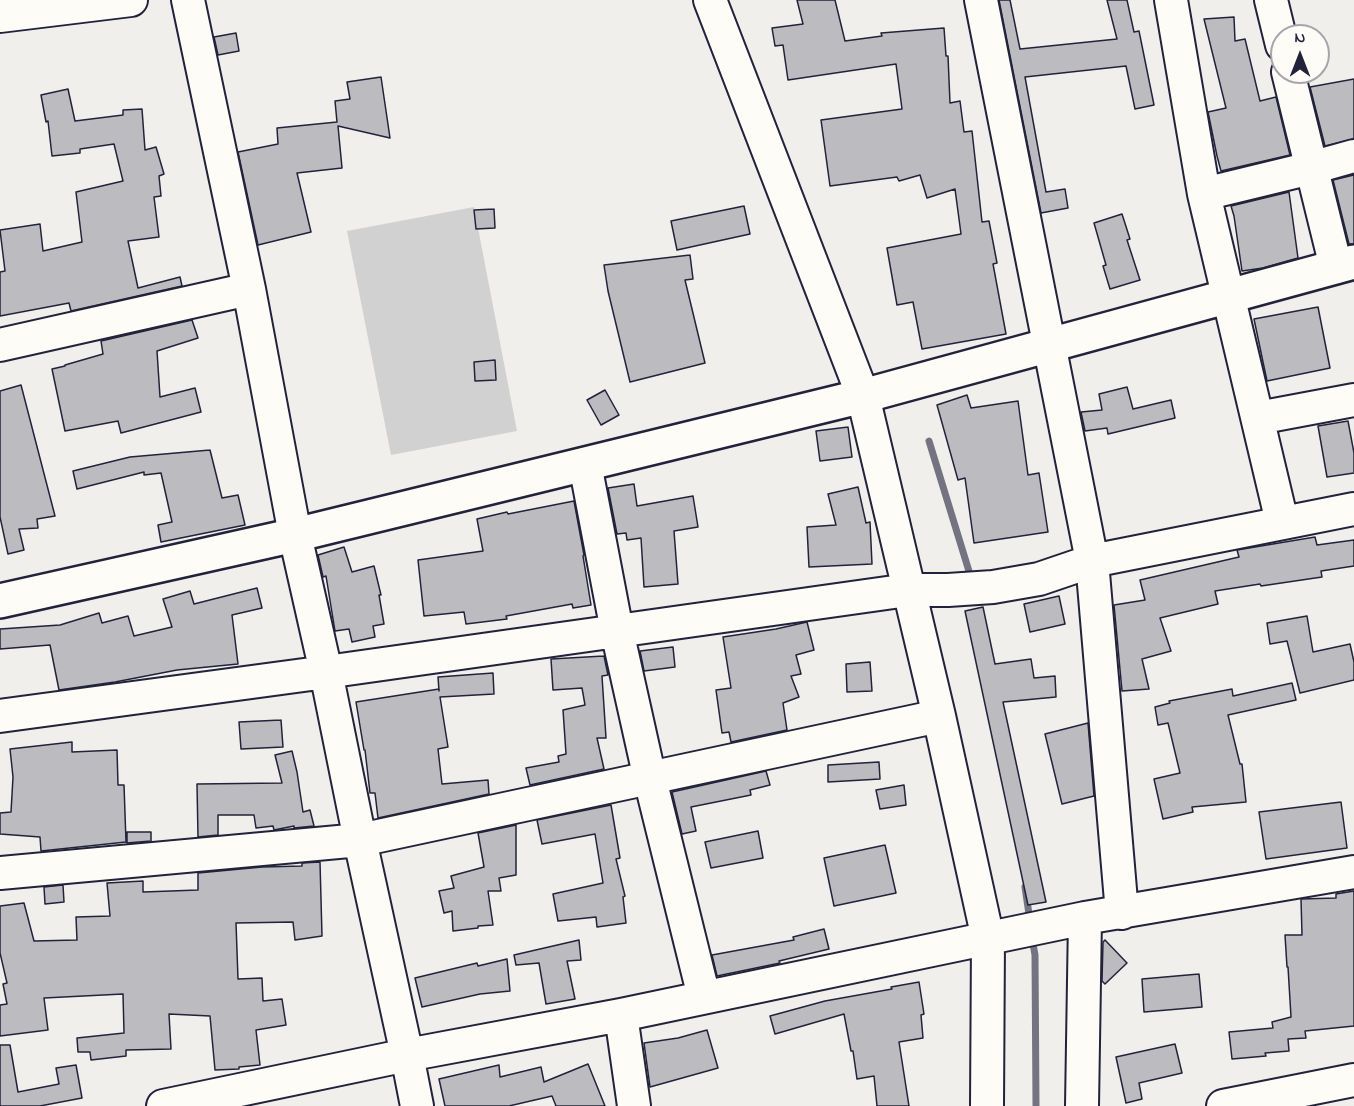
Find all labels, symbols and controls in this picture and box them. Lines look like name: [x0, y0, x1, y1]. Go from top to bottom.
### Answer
north arrow: [1270, 24, 1330, 84]
text: N: [1295, 26, 1305, 50]

